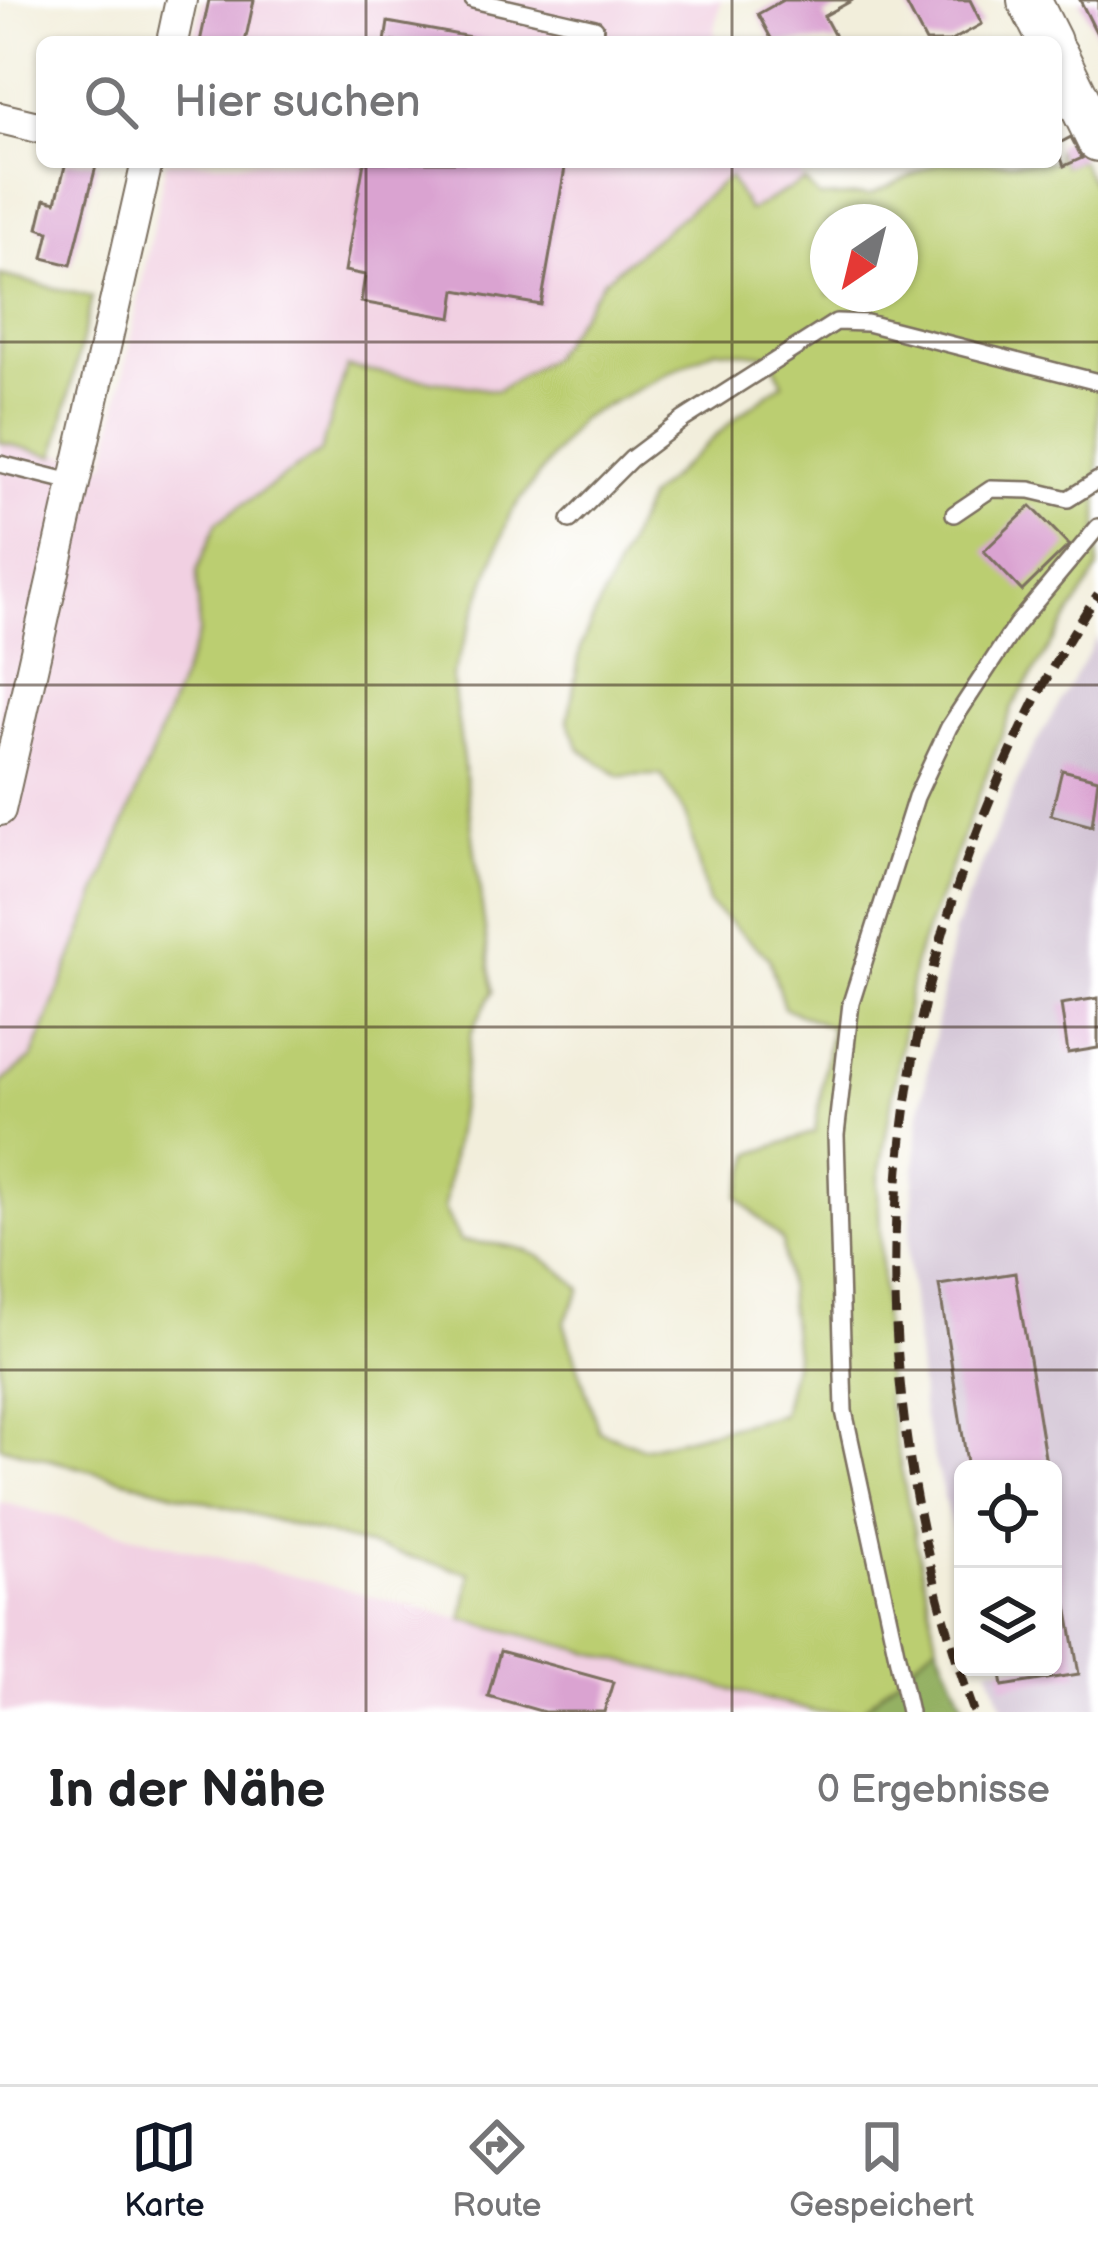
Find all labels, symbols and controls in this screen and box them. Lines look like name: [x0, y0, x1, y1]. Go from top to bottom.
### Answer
search box: [36, 36, 1062, 168]
icon: search: [78, 69, 144, 135]
text: Hier suchen: [174, 75, 421, 130]
north arrow: [810, 204, 918, 312]
map controls: [954, 1460, 1062, 1676]
button: locate: [954, 1460, 1062, 1568]
button: layers: [954, 1568, 1062, 1676]
text: In der Nähe: [48, 1760, 326, 1821]
text: 0 Ergebnisse: [817, 1767, 1050, 1814]
tab: Karte: [124, 2114, 205, 2226]
tab: Route: [452, 2114, 541, 2226]
tab: Gespeichert: [789, 2114, 974, 2226]

